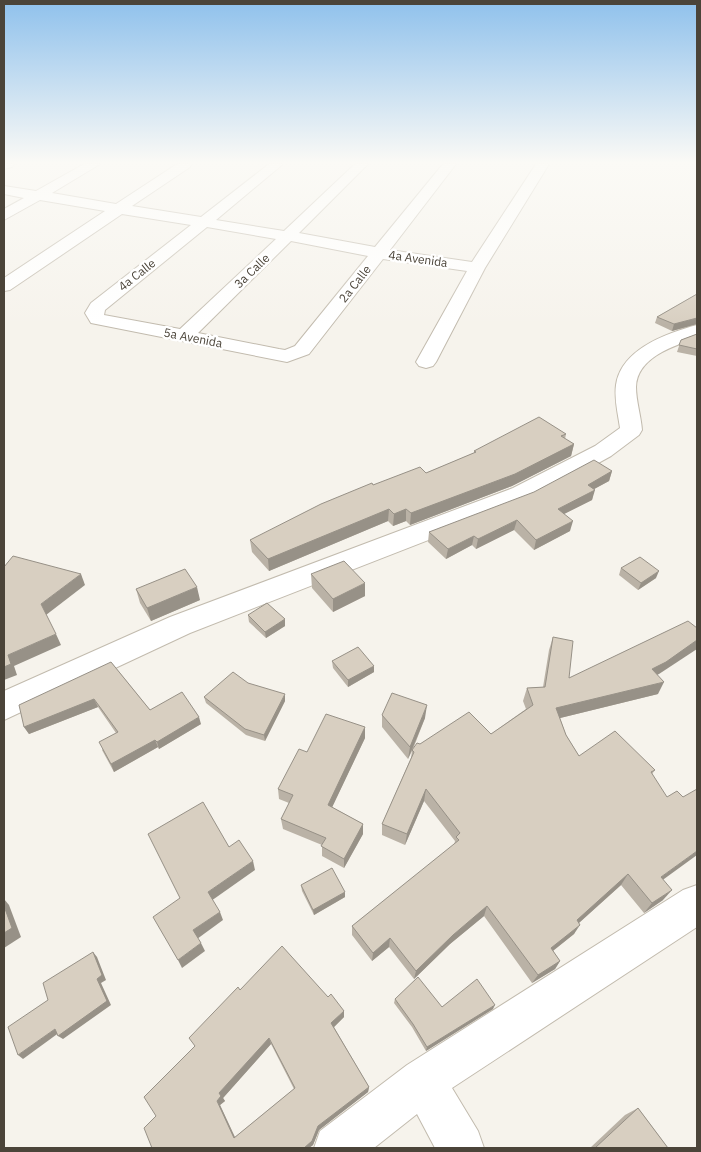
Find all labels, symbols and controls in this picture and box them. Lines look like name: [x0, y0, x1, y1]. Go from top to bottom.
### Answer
street label: 4a Avenida: [388, 247, 449, 270]
street label: 3a Calle: [231, 250, 273, 291]
street label: 4a Calle: [115, 255, 159, 294]
street label: 2a Calle: [335, 262, 374, 305]
street label: 5a Avenida: [162, 324, 224, 351]

